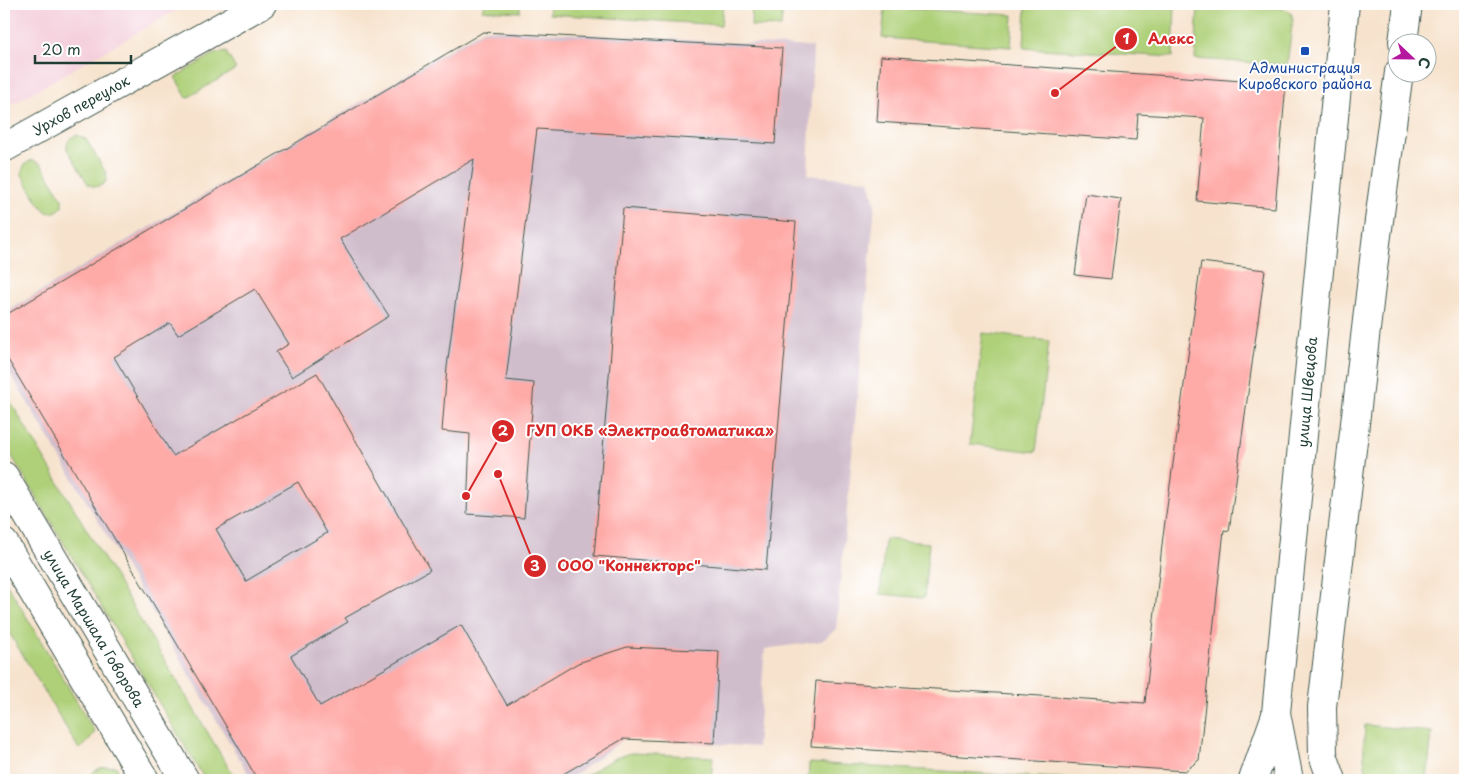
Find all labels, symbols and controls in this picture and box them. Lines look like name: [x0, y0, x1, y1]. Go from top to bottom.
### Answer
callout: Алекс: [1113, 24, 1204, 54]
text: 1: [1122, 26, 1130, 49]
text: Алекс: [1148, 26, 1194, 49]
scale bar: [35, 32, 131, 64]
north arrow: [1386, 32, 1436, 82]
text: 20 m: [42, 37, 81, 60]
marker: Администрация Кировского района: [1299, 45, 1311, 57]
text: С: [1413, 54, 1436, 72]
place label: Администрация Кировского района: [1238, 57, 1372, 94]
street label: Урхов переулок: [29, 69, 134, 140]
street label: улица Швецова: [1292, 336, 1322, 448]
callout: ГУП ОКБ «Электроавтоматика»: [490, 416, 784, 446]
text: 2: [498, 418, 509, 441]
text: ГУП ОКБ «Электроавтоматика»: [526, 418, 774, 441]
street label: улица Маршала Говорова: [38, 545, 150, 711]
callout: ООО "Коннекторс": [523, 551, 711, 581]
text: 3: [530, 553, 540, 576]
text: ООО "Коннекторс": [557, 553, 701, 576]

